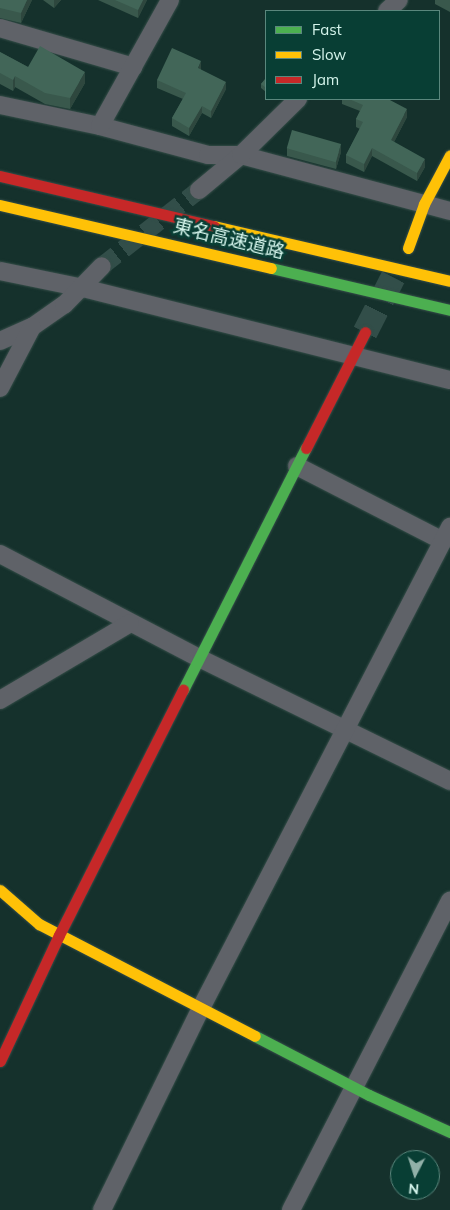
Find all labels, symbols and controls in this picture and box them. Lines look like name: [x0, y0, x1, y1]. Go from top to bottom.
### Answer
legend: [265, 10, 440, 100]
text: Fast: [312, 20, 342, 39]
text: Slow: [312, 45, 346, 64]
text: Jam: [312, 70, 339, 89]
street label: 東名高速道路: [171, 214, 287, 264]
north arrow: [390, 1150, 440, 1200]
text: N: [408, 1180, 420, 1198]

